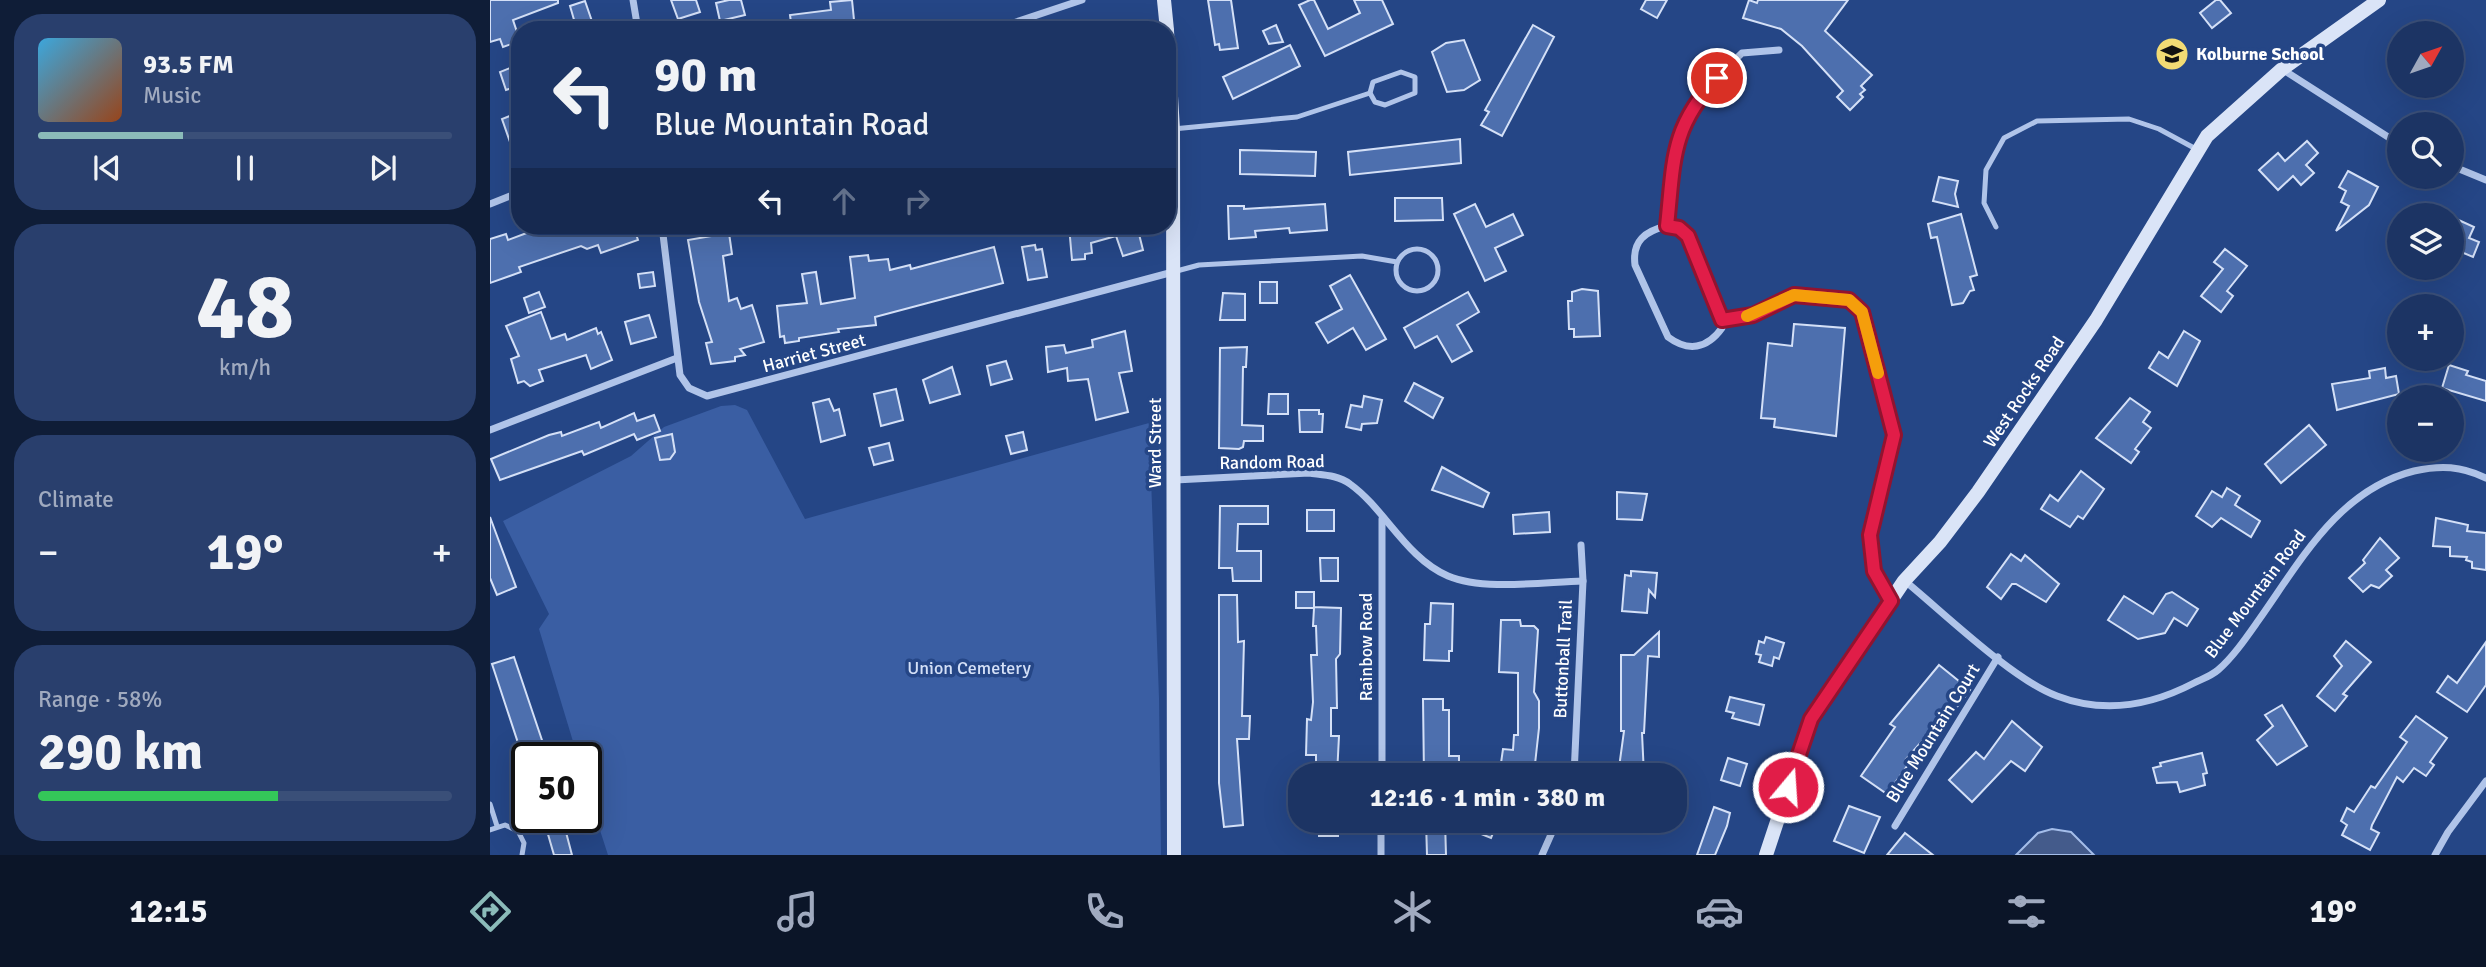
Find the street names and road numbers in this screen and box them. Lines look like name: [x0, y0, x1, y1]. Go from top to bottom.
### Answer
street label: Harriet Street: [760, 329, 868, 377]
street label: West Rocks Road: [1979, 332, 2069, 452]
street label: Ward Street: [1144, 398, 1166, 488]
street label: Random Road: [1219, 450, 1325, 474]
street label: Blue Mountain Road: [2200, 526, 2310, 662]
street label: Rainbow Road: [1355, 593, 1377, 701]
street label: Buttonball Trail: [1549, 599, 1577, 719]
street label: Blue Mountain Court: [1881, 659, 1985, 807]

